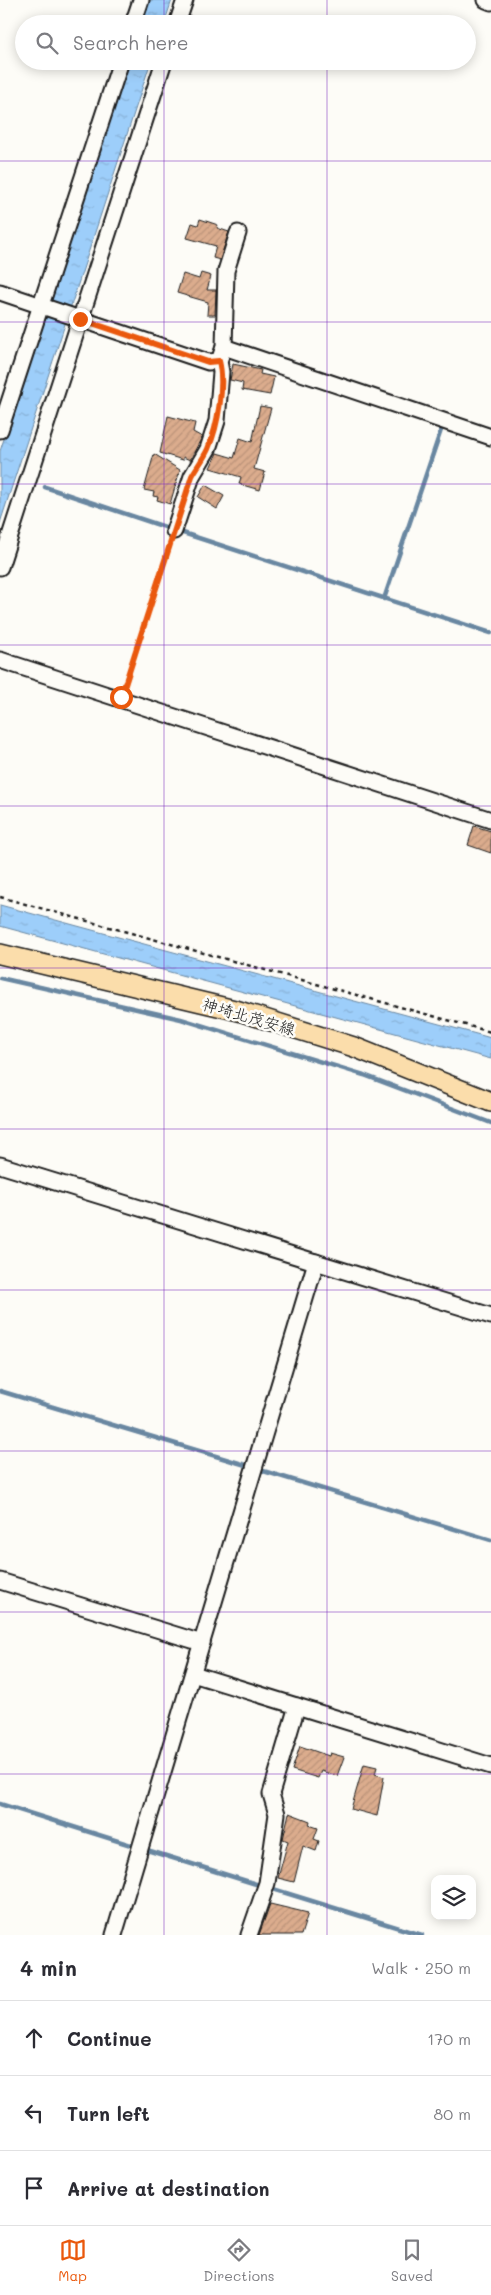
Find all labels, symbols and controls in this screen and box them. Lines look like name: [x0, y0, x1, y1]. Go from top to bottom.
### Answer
search box: [15, 15, 476, 70]
icon: search: [33, 29, 61, 57]
text: Search here: [73, 30, 189, 55]
route end: [69, 308, 92, 331]
route start: [110, 686, 133, 709]
street label: 神埼北茂安線: [200, 993, 298, 1039]
map controls: [431, 1875, 476, 1920]
button: layers: [431, 1875, 476, 1920]
text: 4 min: [20, 1954, 77, 1981]
text: Walk · 250 m: [371, 1957, 471, 1978]
icon: ahead: [20, 2024, 48, 2052]
text: Continue: [67, 2026, 152, 2051]
text: 170 m: [427, 2028, 471, 2049]
icon: left: [20, 2099, 48, 2127]
text: Turn left: [67, 2101, 150, 2126]
text: 80 m: [434, 2103, 471, 2124]
icon: arrive: [20, 2174, 48, 2202]
text: Arrive at destination: [67, 2176, 270, 2201]
tab: Map: [58, 2236, 87, 2285]
tab: Directions: [203, 2236, 275, 2285]
tab: Saved: [391, 2236, 433, 2285]

